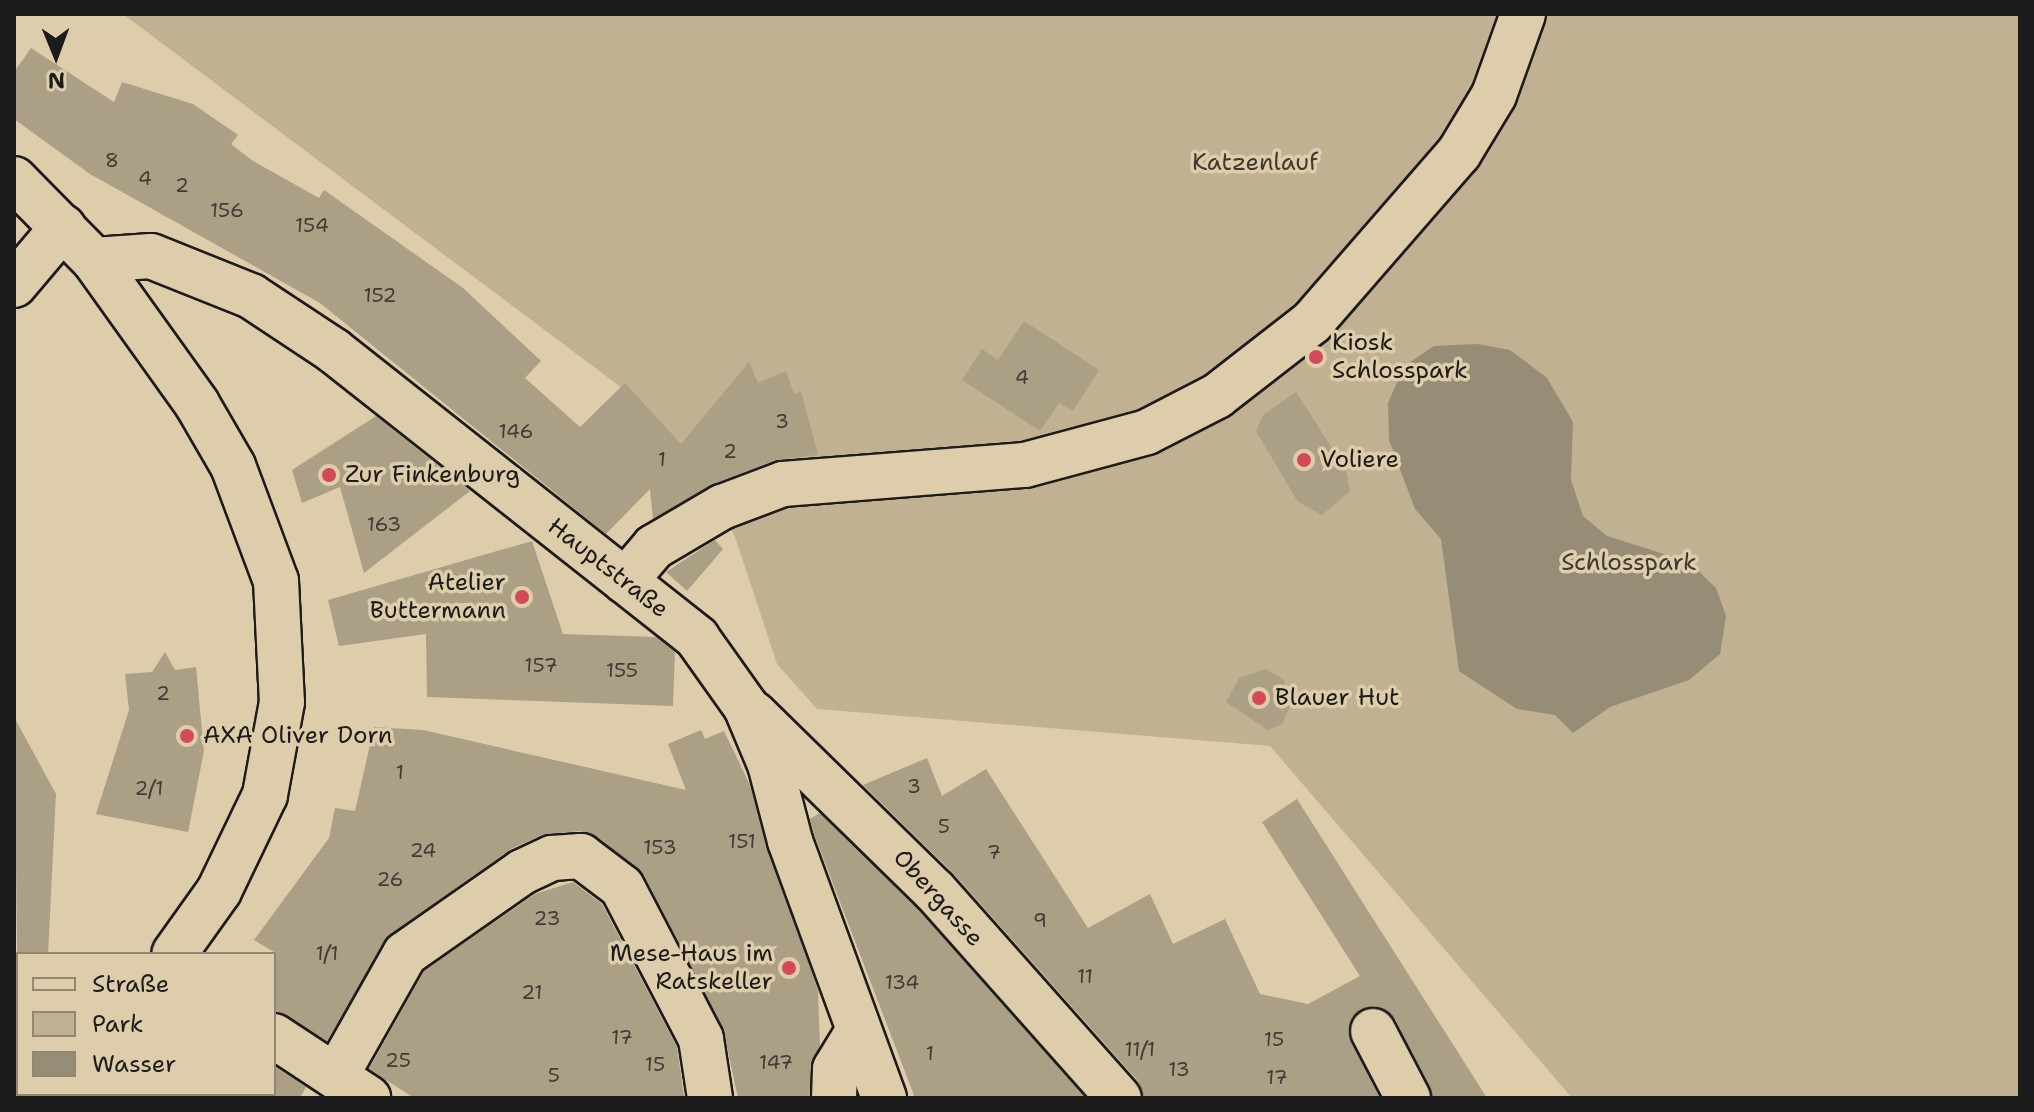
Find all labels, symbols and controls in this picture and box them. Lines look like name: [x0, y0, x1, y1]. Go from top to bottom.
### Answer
north arrow: [16, 16, 96, 96]
text: N: [47, 66, 65, 95]
house number: 8: [105, 148, 119, 172]
park label: Katzenlauf: [1192, 149, 1318, 177]
house number: 4: [138, 166, 152, 190]
house number: 2: [175, 173, 189, 197]
house number: 156: [210, 198, 244, 222]
house number: 154: [295, 213, 329, 237]
house number: 152: [363, 283, 397, 307]
place label: Kiosk Schlosspark: [1332, 329, 1468, 385]
marker: Kiosk Schlosspark: [1307, 348, 1325, 366]
house number: 4: [1015, 365, 1029, 389]
house number: 3: [775, 409, 789, 433]
house number: 146: [498, 419, 534, 443]
house number: 2: [723, 439, 737, 463]
place label: Voliere: [1320, 446, 1399, 474]
house number: 1: [658, 447, 666, 471]
marker: Voliere: [1295, 451, 1313, 469]
place label: Zur Finkenburg: [345, 461, 520, 489]
marker: Zur Finkenburg: [320, 466, 338, 484]
house number: 163: [367, 512, 401, 536]
street label: Hauptstraße: [542, 512, 674, 624]
park label: Schlosspark: [1561, 549, 1697, 577]
place label: Atelier Buttermann: [370, 569, 506, 625]
marker: Atelier Buttermann: [513, 588, 531, 606]
house number: 157: [524, 653, 558, 677]
house number: 155: [606, 658, 638, 682]
house number: 2: [156, 681, 170, 705]
place label: Blauer Hut: [1275, 684, 1400, 712]
marker: Blauer Hut: [1250, 689, 1268, 707]
place label: AXA Oliver Dorn: [203, 722, 392, 750]
marker: AXA Oliver Dorn: [178, 727, 196, 745]
house number: 1: [396, 760, 404, 784]
house number: 3: [907, 774, 921, 798]
house number: 2/1: [135, 776, 163, 800]
house number: 5: [938, 814, 950, 838]
house number: 151: [728, 829, 756, 853]
house number: 153: [643, 835, 677, 859]
house number: 24: [410, 838, 436, 862]
house number: 7: [987, 840, 1001, 864]
street label: Obergasse: [887, 843, 989, 953]
house number: 26: [376, 867, 404, 891]
house number: 23: [534, 906, 560, 930]
house number: 9: [1033, 908, 1047, 932]
place label: Mese-Haus im Ratskeller: [610, 940, 773, 996]
house number: 1/1: [315, 941, 339, 965]
legend: [16, 952, 276, 1096]
marker: Mese-Haus im Ratskeller: [780, 959, 798, 977]
house number: 11: [1077, 964, 1093, 988]
text: Straße: [92, 968, 169, 1000]
house number: 134: [885, 970, 919, 994]
house number: 21: [521, 980, 543, 1004]
text: Park: [92, 1008, 144, 1040]
house number: 17: [611, 1025, 633, 1049]
house number: 15: [1264, 1027, 1284, 1051]
house number: 11/1: [1125, 1037, 1155, 1061]
house number: 1: [926, 1041, 934, 1065]
text: Wasser: [92, 1048, 176, 1080]
house number: 25: [385, 1048, 411, 1072]
house number: 147: [759, 1050, 793, 1074]
house number: 15: [645, 1052, 665, 1076]
house number: 13: [1168, 1057, 1190, 1081]
house number: 5: [548, 1063, 560, 1087]
house number: 17: [1266, 1065, 1288, 1089]

